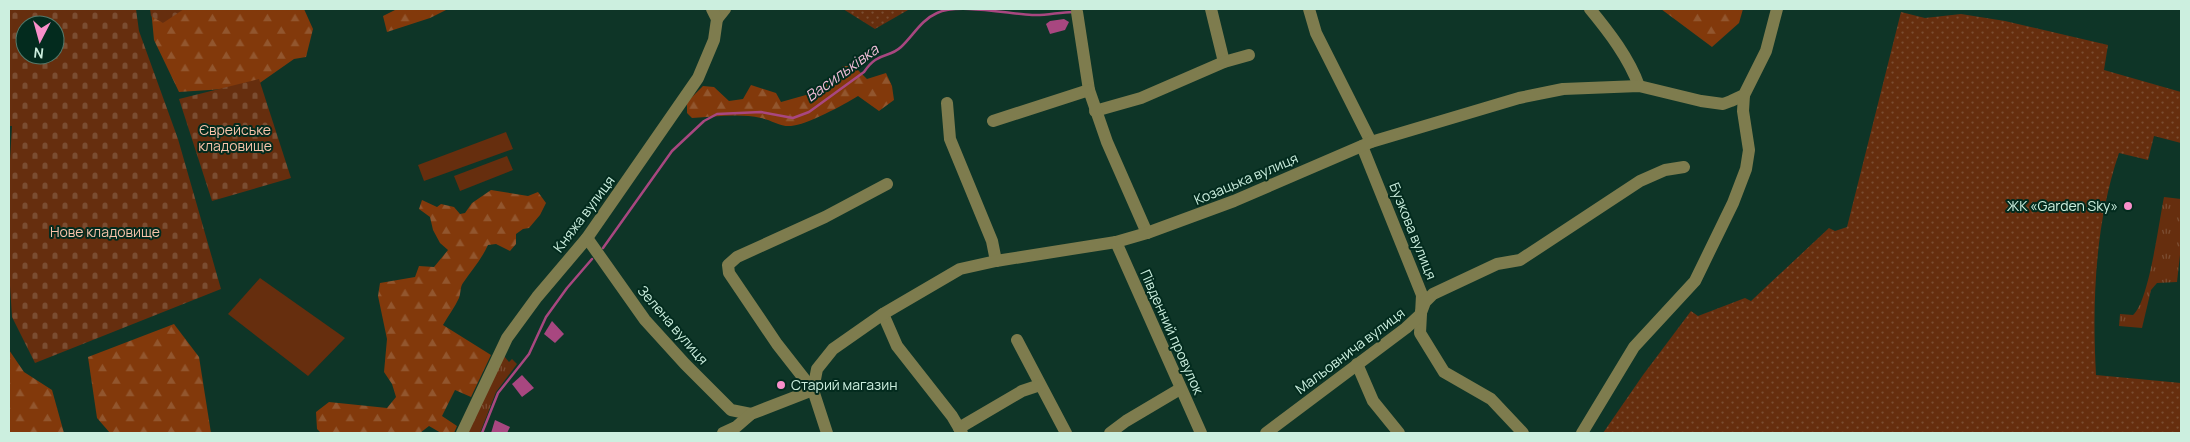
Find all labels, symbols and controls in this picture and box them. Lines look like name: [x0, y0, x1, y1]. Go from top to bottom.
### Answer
north arrow: [15, 15, 65, 65]
water label: Васильківка: [801, 39, 883, 106]
text: N: [33, 43, 45, 63]
park label: Єврейське кладовище: [198, 120, 272, 155]
street label: Козацька вулиця: [1191, 148, 1301, 209]
street label: Княжа вулиця: [549, 171, 619, 256]
street label: Бузкова вулиця: [1385, 179, 1442, 282]
place label: ЖК «Garden Sky»: [2007, 196, 2118, 215]
marker: ЖК «Garden Sky»: [2122, 200, 2134, 212]
park label: Нове кладовище: [50, 222, 160, 241]
street label: Південний провулок: [1136, 266, 1209, 398]
street label: Зелена вулиця: [634, 281, 713, 368]
street label: Мальовнича вулиця: [1291, 303, 1408, 398]
place label: Старий магазин: [791, 375, 897, 394]
marker: Старий магазин: [775, 379, 787, 391]

